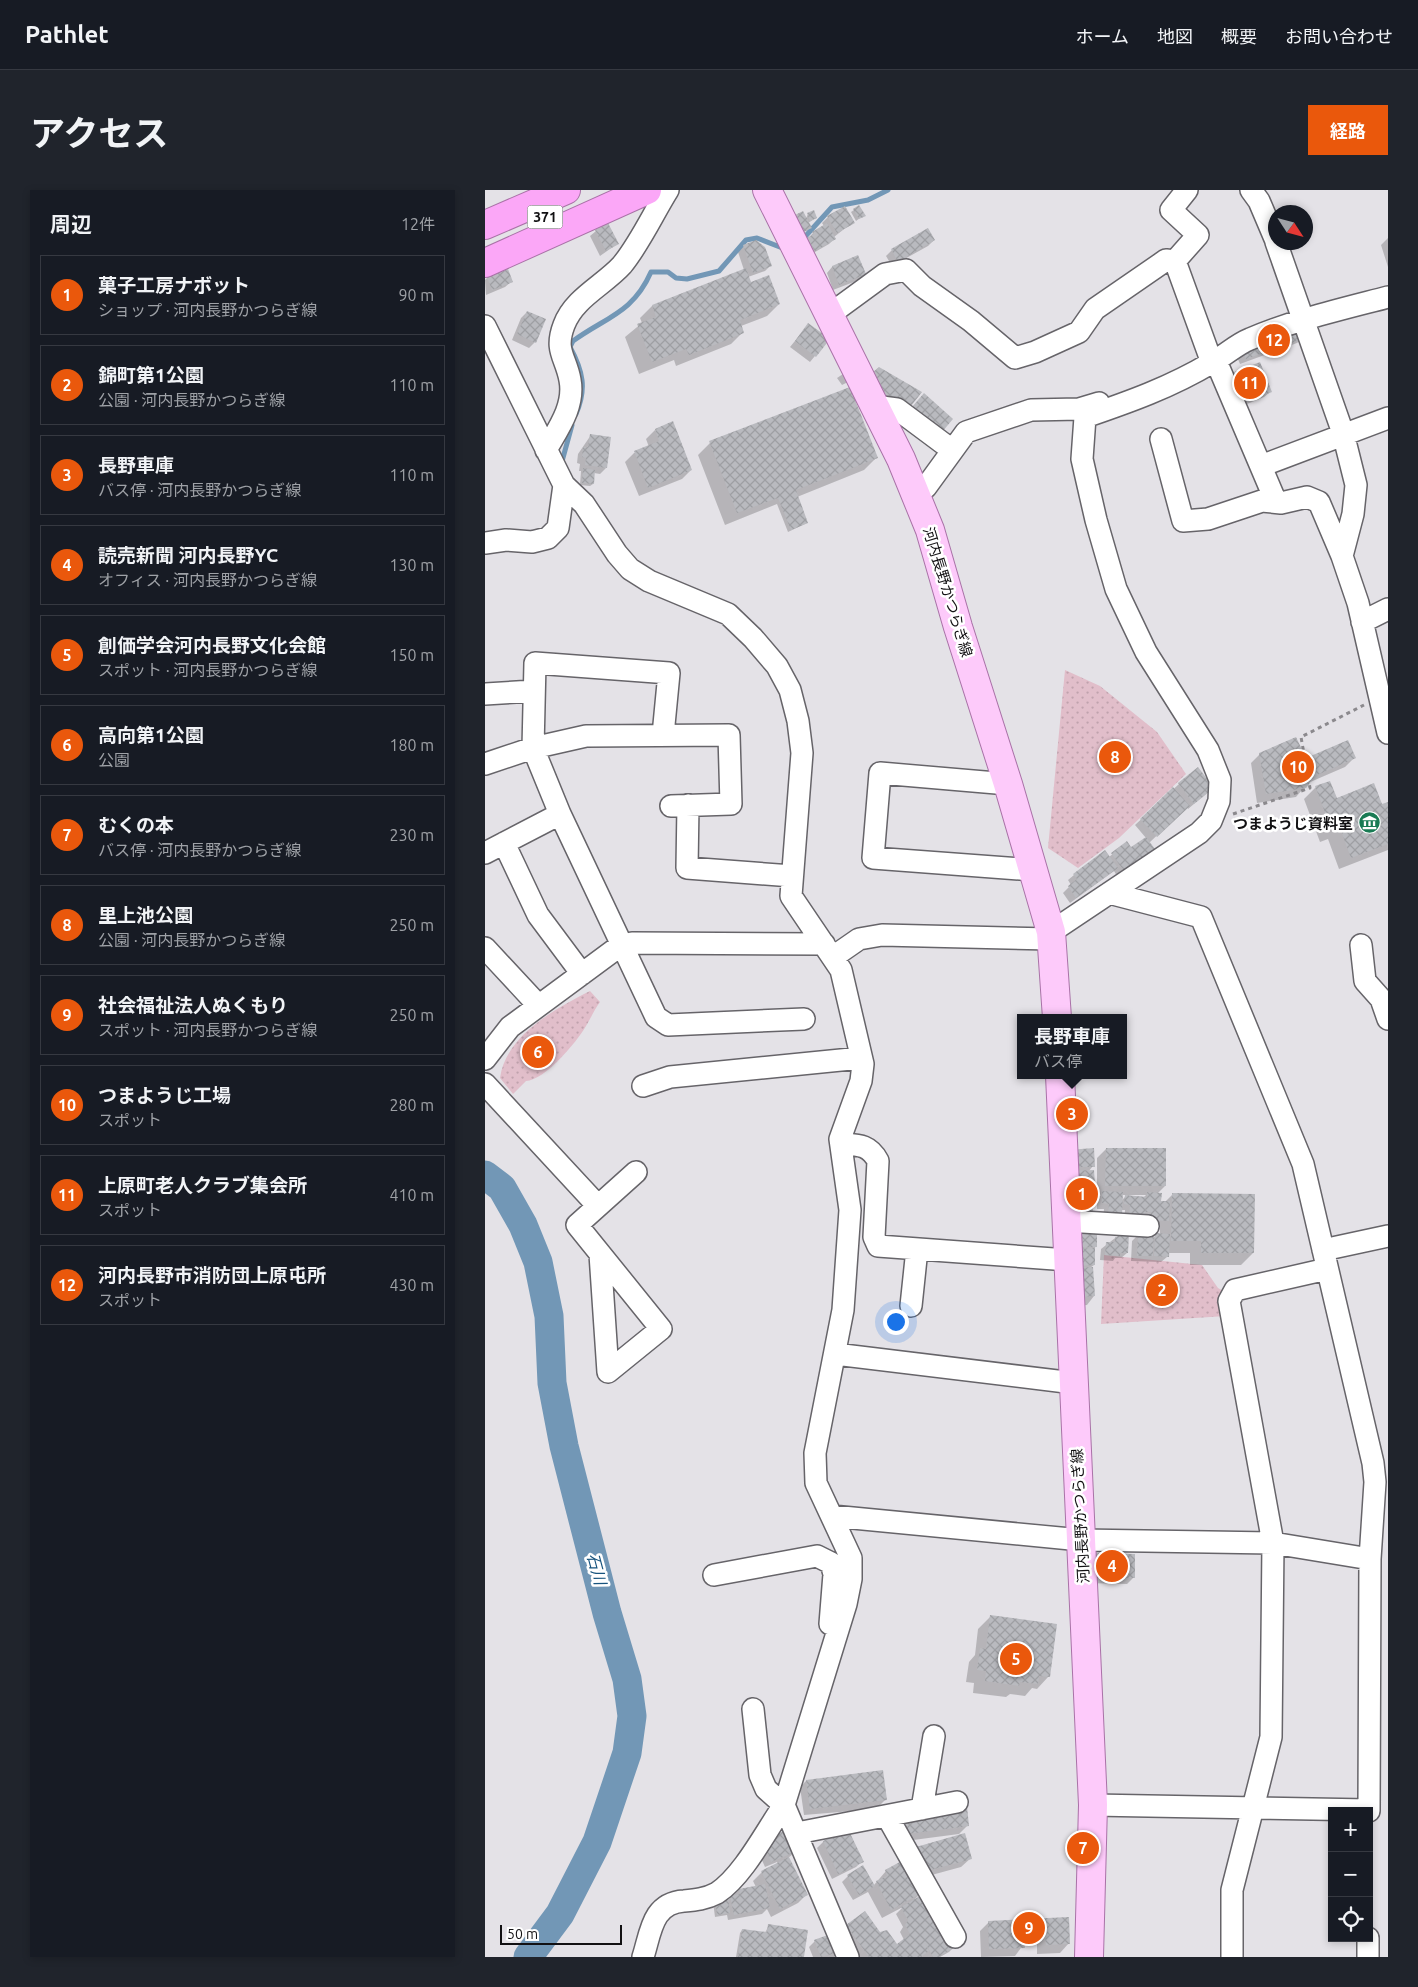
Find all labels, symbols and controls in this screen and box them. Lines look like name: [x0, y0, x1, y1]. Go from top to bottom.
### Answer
text: Pathlet: [25, 21, 109, 48]
text: ホーム: [1076, 26, 1129, 46]
text: 地図: [1157, 26, 1193, 46]
text: 概要: [1221, 26, 1257, 46]
text: お問い合わせ: [1285, 26, 1393, 46]
button: 経路: [1308, 105, 1388, 155]
text: アクセス: [30, 113, 168, 153]
north arrow: [1268, 205, 1313, 250]
road number: 371: [527, 206, 563, 228]
text: 周辺: [50, 212, 92, 236]
text: 12件: [401, 215, 435, 233]
text: 菓子工房ナボット: [98, 274, 250, 296]
text: 1: [62, 286, 72, 304]
text: 90 m: [398, 286, 434, 304]
text: ショップ · 河内長野かつらぎ線: [98, 301, 317, 319]
pin: 12: [1258, 321, 1290, 359]
text: 錦町第1公園: [98, 364, 204, 386]
pin: 11: [1234, 364, 1266, 402]
text: 2: [62, 376, 72, 394]
text: 110 m: [389, 376, 434, 394]
text: 公園 · 河内長野かつらぎ線: [98, 391, 285, 409]
text: 長野車庫: [98, 454, 174, 476]
text: 3: [62, 466, 72, 484]
text: 110 m: [389, 466, 434, 484]
text: バス停 · 河内長野かつらぎ線: [98, 481, 301, 499]
street label: 河内長野かつらぎ線: [920, 525, 976, 659]
text: 読売新聞 河内長野YC: [98, 544, 278, 566]
text: 4: [62, 556, 72, 574]
text: 130 m: [389, 556, 434, 574]
text: オフィス · 河内長野かつらぎ線: [98, 571, 317, 589]
text: 創価学会河内長野文化会館: [98, 634, 326, 656]
text: 5: [62, 646, 72, 664]
text: 150 m: [389, 646, 434, 664]
text: スポット · 河内長野かつらぎ線: [98, 661, 317, 679]
text: 高向第1公園: [98, 724, 204, 746]
text: 6: [62, 736, 72, 754]
text: 180 m: [389, 736, 434, 754]
pin: 8: [1099, 738, 1131, 776]
pin: 10: [1282, 748, 1314, 786]
text: 公園: [98, 751, 130, 769]
museum icon: つまようじ資料室: [1357, 811, 1381, 835]
text: むくの本: [98, 814, 174, 836]
place label: つまようじ資料室: [1233, 815, 1353, 832]
text: 7: [62, 826, 72, 844]
text: 230 m: [389, 826, 434, 844]
text: バス停 · 河内長野かつらぎ線: [98, 841, 301, 859]
text: 里上池公園: [98, 904, 193, 926]
text: 8: [62, 916, 72, 934]
text: 250 m: [389, 916, 434, 934]
text: 公園 · 河内長野かつらぎ線: [98, 931, 285, 949]
text: 社会福祉法人ぬくもり: [98, 994, 288, 1016]
text: 9: [62, 1006, 72, 1024]
text: 250 m: [389, 1006, 434, 1024]
popup: [1017, 1014, 1127, 1079]
text: スポット · 河内長野かつらぎ線: [98, 1021, 317, 1039]
text: 長野車庫: [1034, 1025, 1110, 1047]
pin: 6: [522, 1033, 554, 1071]
text: バス停: [1034, 1052, 1082, 1070]
text: つまようじ工場: [98, 1084, 231, 1106]
pin: 3: [1056, 1095, 1088, 1133]
text: 10: [58, 1096, 76, 1114]
text: 280 m: [389, 1096, 434, 1114]
text: スポット: [98, 1111, 162, 1129]
text: 上原町老人クラブ集会所: [98, 1174, 307, 1196]
pin: 1: [1066, 1175, 1098, 1213]
text: 11: [58, 1186, 76, 1204]
text: 410 m: [389, 1186, 434, 1204]
text: スポット: [98, 1201, 162, 1219]
text: 河内長野市消防団上原屯所: [98, 1264, 326, 1286]
pin: 2: [1146, 1271, 1178, 1309]
text: 12: [58, 1276, 76, 1294]
text: 430 m: [389, 1276, 434, 1294]
text: スポット: [98, 1291, 162, 1309]
your location: [883, 1309, 909, 1335]
street label: 河内長野かつらぎ線: [1068, 1448, 1092, 1584]
pin: 4: [1096, 1547, 1128, 1585]
water label: 石川: [584, 1551, 610, 1589]
pin: 5: [1000, 1640, 1032, 1678]
map controls: [1328, 1807, 1373, 1942]
button: +: [1328, 1807, 1373, 1852]
pin: 7: [1067, 1829, 1099, 1867]
button: −: [1328, 1852, 1373, 1897]
button: locate: [1328, 1897, 1373, 1942]
pin: 9: [1013, 1909, 1045, 1947]
scale bar: [500, 1922, 623, 1945]
text: 50 m: [507, 1926, 538, 1942]

